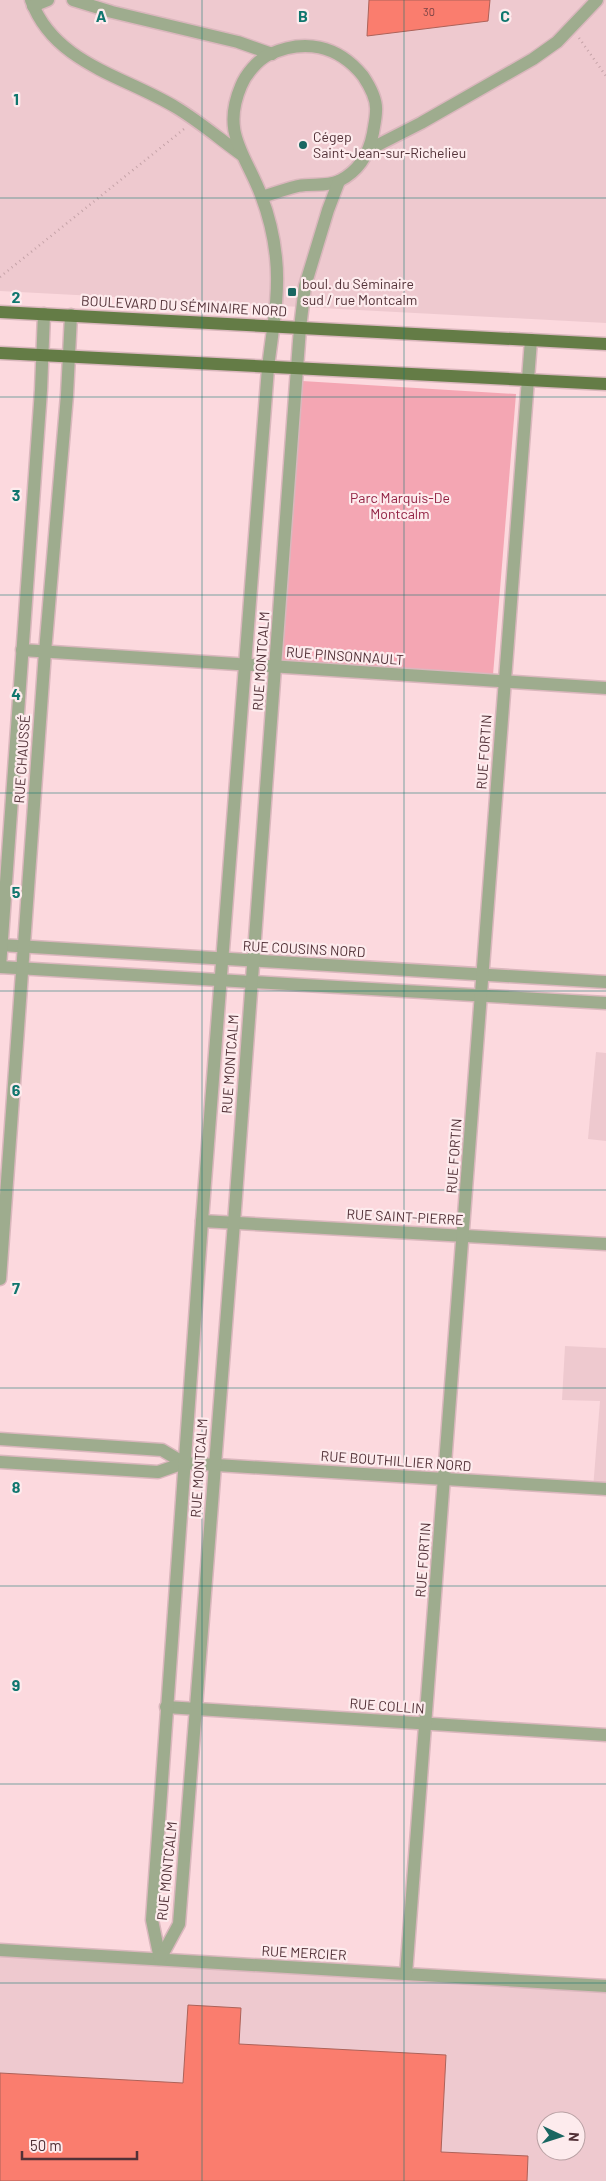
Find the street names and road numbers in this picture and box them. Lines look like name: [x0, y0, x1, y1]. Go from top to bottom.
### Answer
street label: BOULEVARD DU SÉMINAIRE NORD: [81, 292, 287, 319]
street label: RUE MONTCALM: [249, 611, 272, 711]
street label: RUE PINSONNAULT: [286, 643, 405, 668]
street label: RUE CHAUSSÉ: [10, 714, 33, 804]
street label: RUE FORTIN: [472, 714, 495, 790]
street label: RUE COUSINS NORD: [242, 937, 366, 960]
street label: RUE MONTCALM: [218, 1014, 241, 1114]
street label: RUE FORTIN: [442, 1118, 465, 1194]
street label: RUE SAINT-PIERRE: [346, 1205, 464, 1228]
street label: RUE MONTCALM: [187, 1418, 210, 1518]
street label: RUE BOUTHILLIER NORD: [320, 1447, 472, 1474]
street label: RUE FORTIN: [411, 1522, 434, 1598]
street label: RUE COLLIN: [349, 1694, 425, 1717]
street label: RUE MONTCALM: [153, 1821, 180, 1921]
street label: RUE MERCIER: [261, 1942, 347, 1963]

